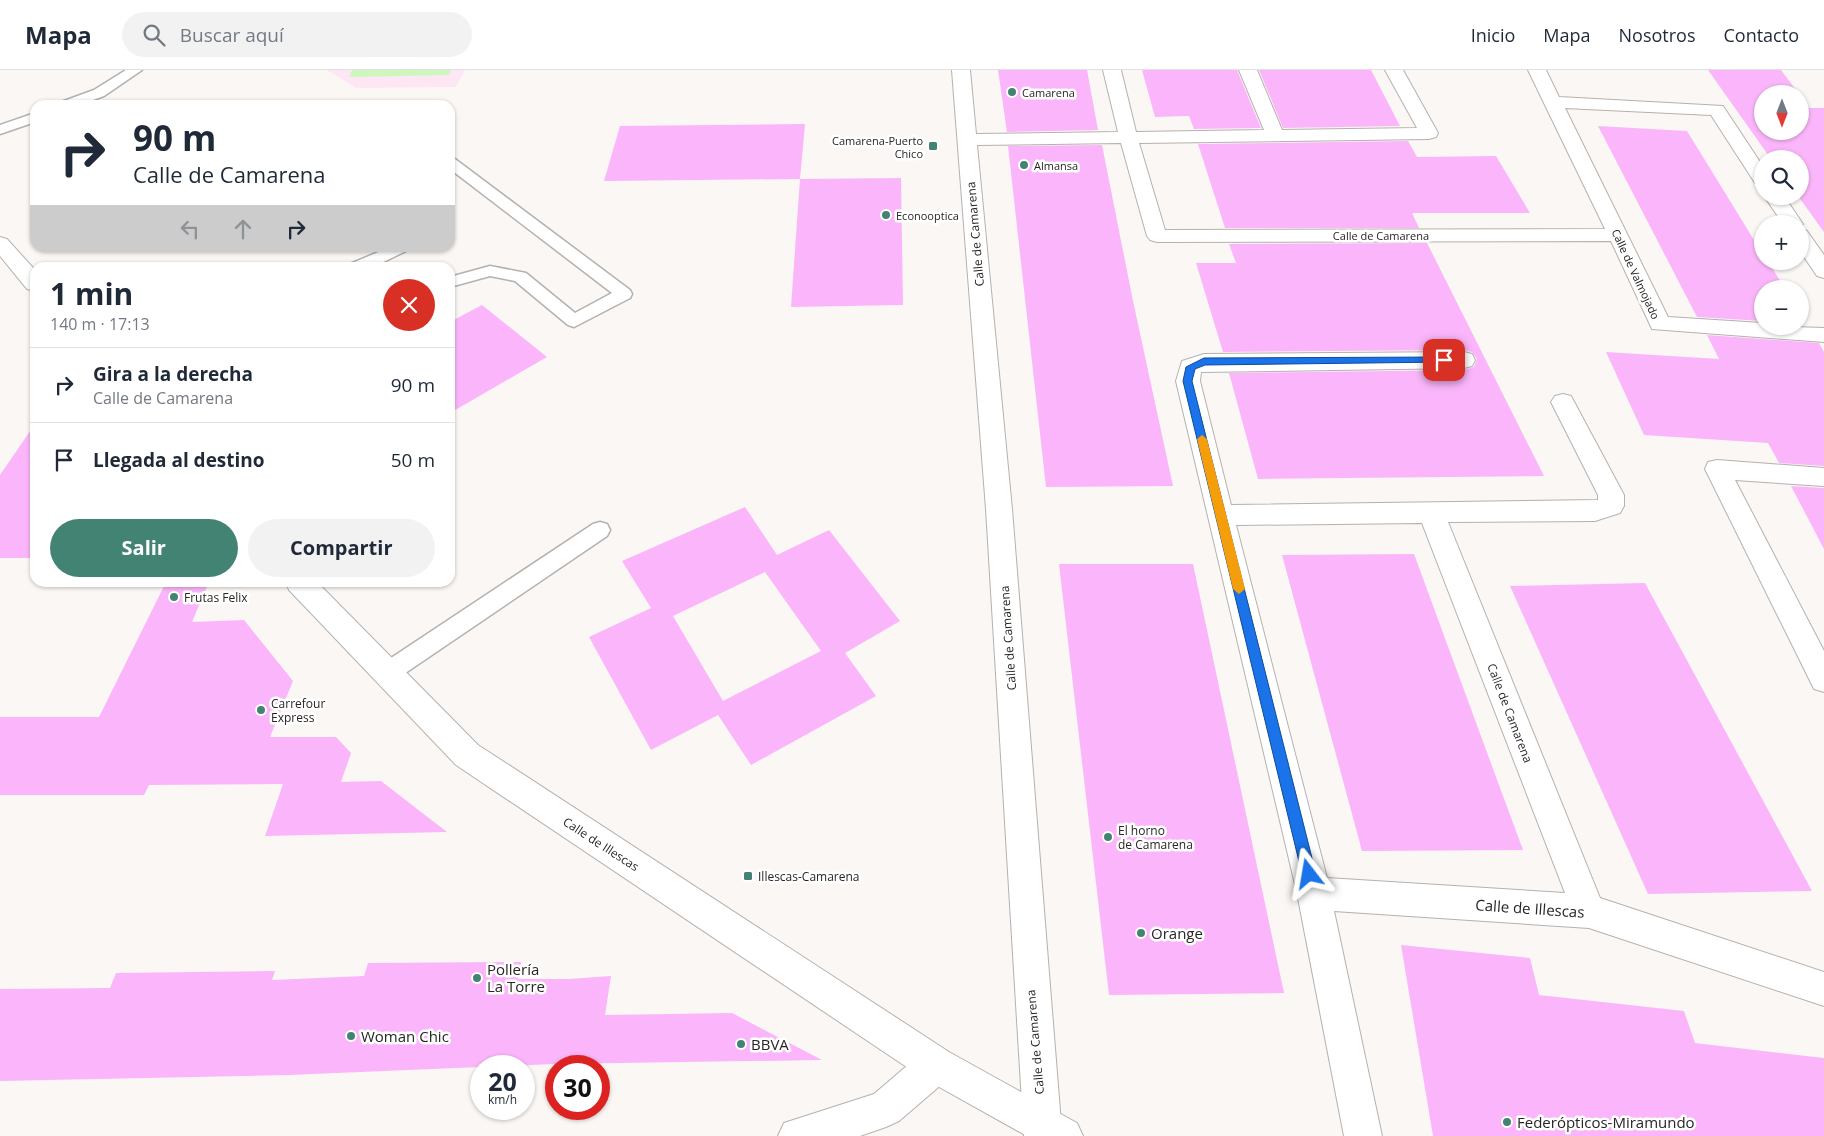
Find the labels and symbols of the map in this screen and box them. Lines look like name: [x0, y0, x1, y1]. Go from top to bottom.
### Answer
place label: Camarena: [1022, 85, 1075, 100]
north arrow: [1754, 85, 1809, 140]
marker: Camarena: [1006, 86, 1018, 98]
place label: Camarena-Puerto Chico: [832, 133, 923, 161]
marker: Camarena-Puerto Chico: [927, 140, 939, 152]
place label: Almansa: [1034, 158, 1078, 173]
marker: Almansa: [1018, 159, 1030, 171]
street label: Calle de Camarena: [962, 181, 988, 287]
place label: Econooptica: [896, 208, 959, 223]
marker: Econooptica: [880, 209, 892, 221]
street label: Calle de Valmojado: [1609, 226, 1664, 322]
street label: Calle de Camarena: [1333, 228, 1429, 243]
pin: [1423, 339, 1465, 381]
street label: Calle de Camarena: [996, 585, 1020, 691]
place label: Frutas Felix: [184, 589, 248, 606]
marker: Frutas Felix: [168, 591, 180, 603]
street label: Calle de Camarena: [1483, 661, 1537, 765]
place label: Carrefour Express: [271, 695, 325, 726]
marker: Carrefour Express: [255, 704, 267, 716]
street label: Calle de Illescas: [560, 813, 642, 875]
place label: El horno de Camarena: [1118, 822, 1193, 853]
marker: El horno de Camarena: [1102, 831, 1114, 843]
position arrow: [1282, 847, 1334, 899]
place label: Illescas-Camarena: [758, 868, 860, 885]
marker: Illescas-Camarena: [742, 870, 754, 882]
street label: Calle de Illescas: [1475, 894, 1585, 922]
place label: Orange: [1151, 923, 1203, 943]
marker: Orange: [1135, 927, 1147, 939]
place label: Pollería La Torre: [487, 959, 545, 996]
marker: Pollería La Torre: [471, 972, 483, 984]
street label: Calle de Camarena: [1022, 989, 1048, 1095]
place label: Woman Chic: [361, 1026, 449, 1046]
marker: Woman Chic: [345, 1030, 357, 1042]
place label: BBVA: [751, 1034, 789, 1054]
marker: BBVA: [735, 1038, 747, 1050]
speed limit sign: 30: [545, 1055, 610, 1120]
place label: Federópticos-Miramundo: [1517, 1112, 1695, 1132]
marker: Federópticos-Miramundo: [1501, 1116, 1513, 1128]

